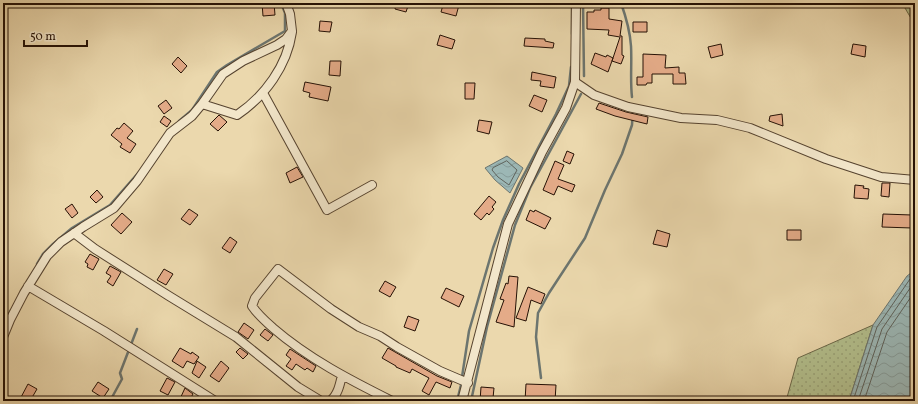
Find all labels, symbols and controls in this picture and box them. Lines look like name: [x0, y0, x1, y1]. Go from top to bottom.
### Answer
scale bar: [24, 22, 87, 48]
text: 50 m: [30, 29, 56, 45]

